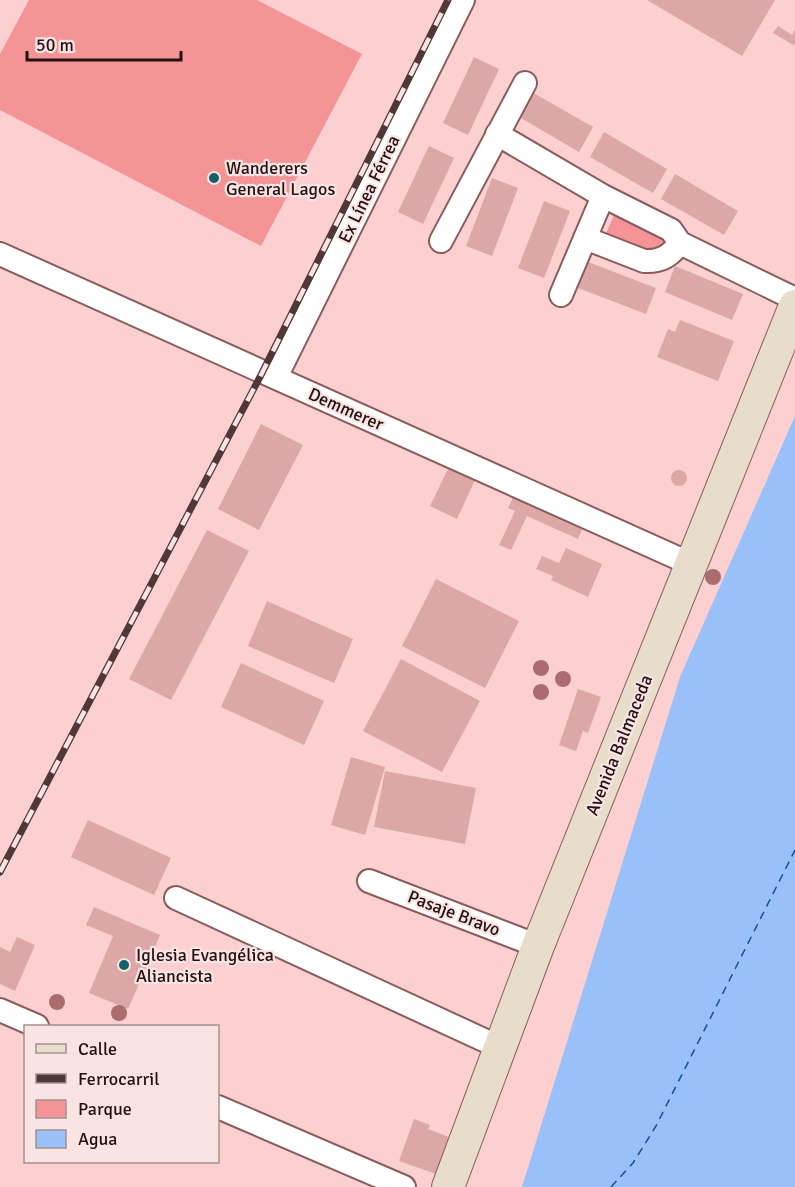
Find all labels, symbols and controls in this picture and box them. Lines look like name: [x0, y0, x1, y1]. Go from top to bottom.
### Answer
scale bar: [27, 24, 182, 62]
text: 50 m: [36, 34, 74, 56]
street label: Ex Línea Férrea: [333, 132, 405, 246]
place label: Wanderers General Lagos: [226, 157, 335, 200]
marker: Wanderers General Lagos: [207, 171, 221, 185]
street label: Demmerer: [305, 383, 387, 436]
street label: Avenida Balmaceda: [581, 671, 657, 819]
street label: Pasaje Bravo: [405, 885, 503, 941]
place label: Iglesia Evangélica Aliancista: [136, 944, 274, 987]
marker: Iglesia Evangélica Aliancista: [117, 958, 131, 972]
legend: [24, 1025, 219, 1163]
text: Calle: [78, 1038, 117, 1060]
text: Ferrocarril: [78, 1068, 159, 1090]
text: Parque: [78, 1098, 132, 1120]
text: Agua: [78, 1128, 117, 1150]

